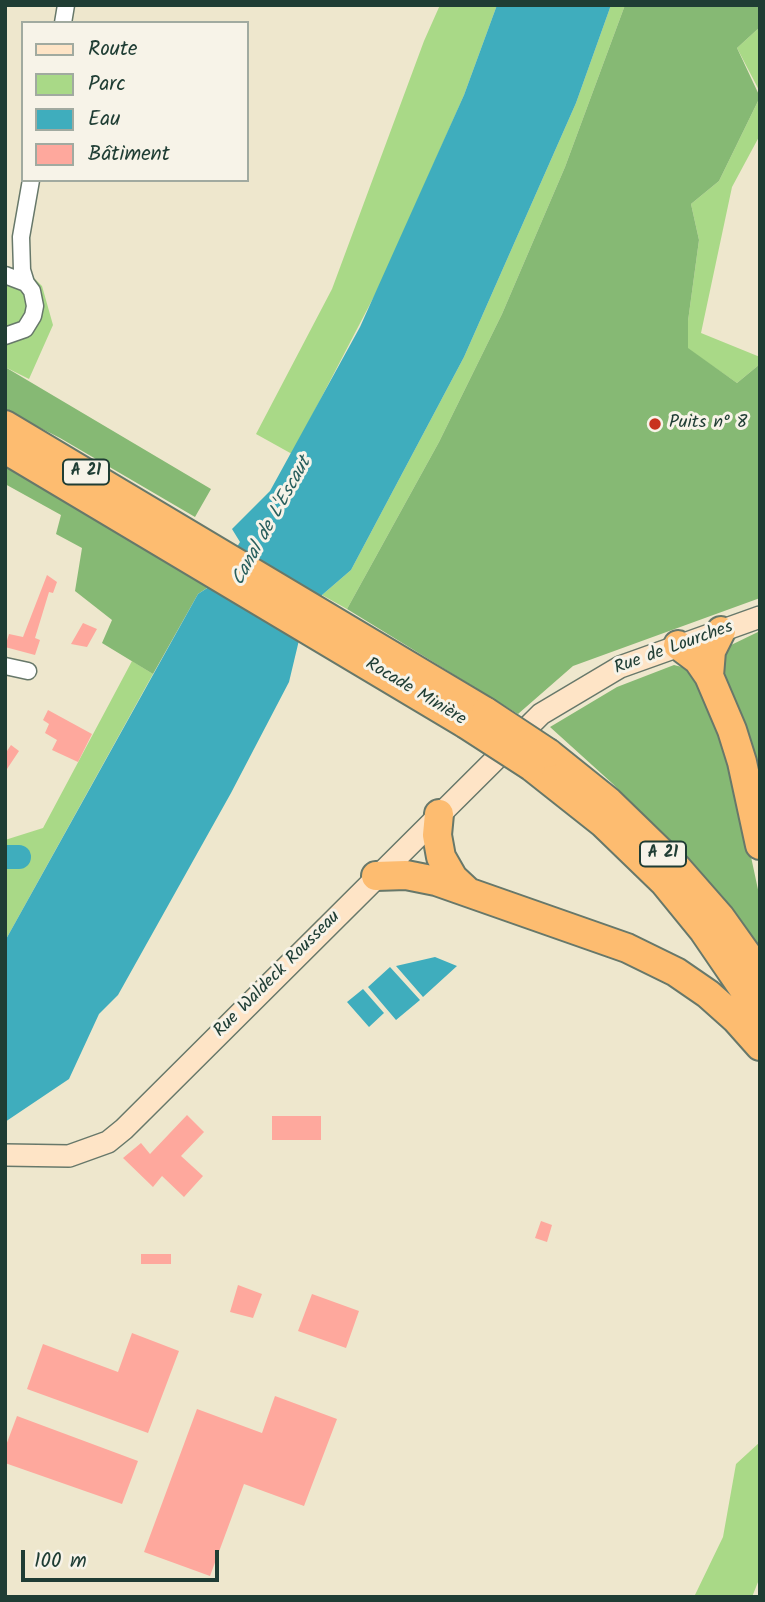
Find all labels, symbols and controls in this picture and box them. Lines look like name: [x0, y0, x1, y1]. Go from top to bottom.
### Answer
legend: [21, 21, 248, 182]
text: Route: [88, 33, 137, 66]
text: Parc: [88, 68, 126, 101]
text: Eau: [88, 103, 120, 136]
text: Bâtiment: [88, 138, 170, 171]
place label: Puits n° 8: [669, 413, 747, 435]
marker: Puits n° 8: [647, 416, 663, 432]
water label: Canal de L'Escaut: [228, 454, 318, 590]
road number: A 21: [63, 460, 109, 485]
street label: Rue de Lourches: [612, 618, 736, 680]
street label: Rocade Minière: [361, 654, 469, 732]
road number: A 21: [640, 842, 686, 866]
street label: Rue Waldeck Rousseau: [210, 907, 346, 1043]
scale bar: [24, 1536, 222, 1580]
text: 100 m: [34, 1545, 87, 1578]

